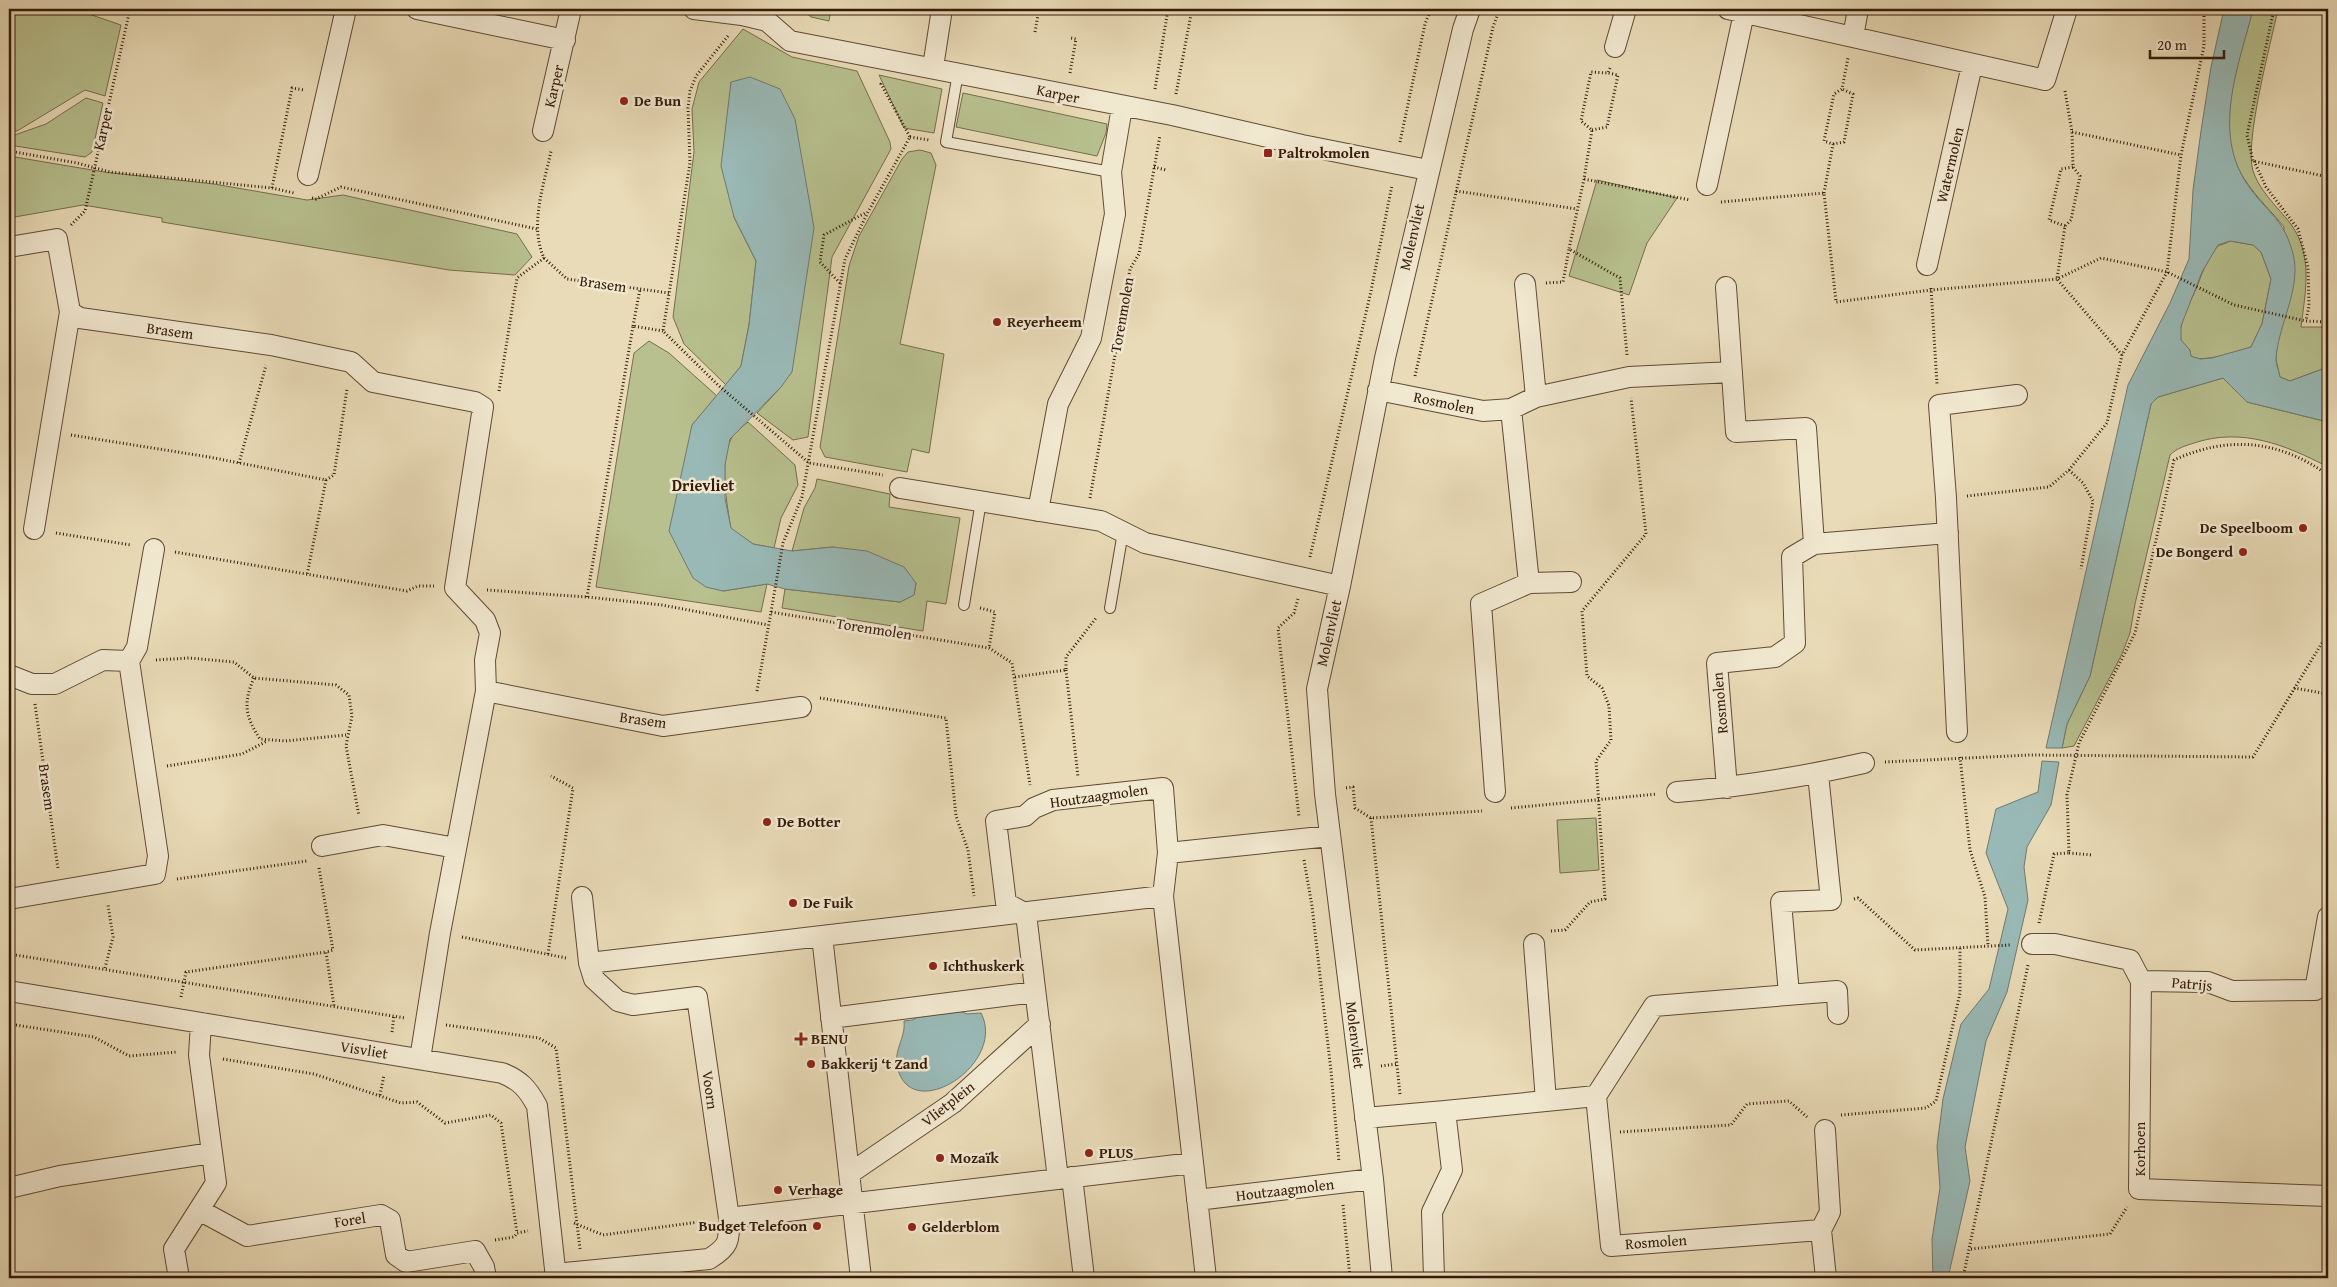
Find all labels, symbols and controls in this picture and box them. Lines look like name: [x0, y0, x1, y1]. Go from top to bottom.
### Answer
scale bar: [2150, 28, 2223, 60]
text: 20 m: [2157, 34, 2188, 55]
street label: Karper: [538, 62, 569, 109]
street label: Karper: [1035, 79, 1082, 108]
place label: De Bun: [634, 90, 681, 111]
marker: De Bun: [618, 95, 630, 107]
street label: Karper: [87, 105, 118, 152]
street label: Watermolen: [1931, 124, 1969, 205]
place label: Paltrokmolen: [1278, 142, 1370, 163]
marker: Paltrokmolen: [1262, 147, 1274, 159]
street label: Molenvliet: [1394, 201, 1430, 272]
street label: Brasem: [578, 270, 628, 297]
street label: Torenmolen: [1105, 275, 1139, 354]
place label: Reyerheem: [1007, 311, 1082, 332]
marker: Reyerheem: [991, 316, 1003, 328]
street label: Brasem: [145, 317, 195, 344]
street label: Rosmolen: [1412, 386, 1477, 419]
district label: Drievliet: [672, 473, 734, 497]
place label: De Speelboom: [2200, 517, 2293, 538]
marker: De Speelboom: [2297, 522, 2309, 534]
place label: De Bongerd: [2156, 541, 2233, 562]
marker: De Bongerd: [2237, 546, 2249, 558]
street label: Molenvliet: [1311, 597, 1347, 668]
street label: Torenmolen: [835, 612, 914, 645]
street label: Rosmolen: [1706, 671, 1733, 735]
street label: Brasem: [618, 706, 668, 733]
street label: Brasem: [34, 762, 61, 812]
street label: Houtzaagmolen: [1049, 778, 1150, 813]
place label: De Botter: [777, 811, 840, 832]
marker: De Botter: [761, 816, 773, 828]
place label: De Fuik: [803, 892, 853, 913]
marker: De Fuik: [787, 897, 799, 909]
place label: Ichthuskerk: [943, 955, 1025, 976]
marker: Ichthuskerk: [927, 960, 939, 972]
street label: Patrijs: [2171, 971, 2213, 996]
street label: Molenvliet: [1341, 1000, 1370, 1071]
place label: BENU: [811, 1028, 848, 1049]
marker: BENU: [795, 1033, 807, 1045]
street label: Visvliet: [339, 1035, 390, 1064]
place label: Bakkerij ‘t Zand: [821, 1053, 928, 1074]
marker: Bakkerij ‘t Zand: [805, 1058, 817, 1070]
street label: Voorn: [697, 1069, 724, 1111]
street label: Vlietplein: [917, 1076, 979, 1131]
street label: Korhoen: [2129, 1121, 2150, 1176]
place label: PLUS: [1099, 1142, 1134, 1163]
place label: Mozaïk: [950, 1147, 999, 1168]
marker: PLUS: [1083, 1147, 1095, 1159]
marker: Mozaïk: [934, 1152, 946, 1164]
street label: Houtzaagmolen: [1235, 1173, 1336, 1206]
place label: Verhage: [788, 1179, 843, 1200]
marker: Verhage: [772, 1184, 784, 1196]
street label: Forel: [333, 1207, 367, 1232]
place label: Budget Telefoon: [699, 1215, 807, 1236]
place label: Gelderblom: [922, 1216, 1000, 1237]
marker: Budget Telefoon: [811, 1220, 823, 1232]
marker: Gelderblom: [906, 1221, 918, 1233]
street label: Rosmolen: [1624, 1229, 1688, 1254]

